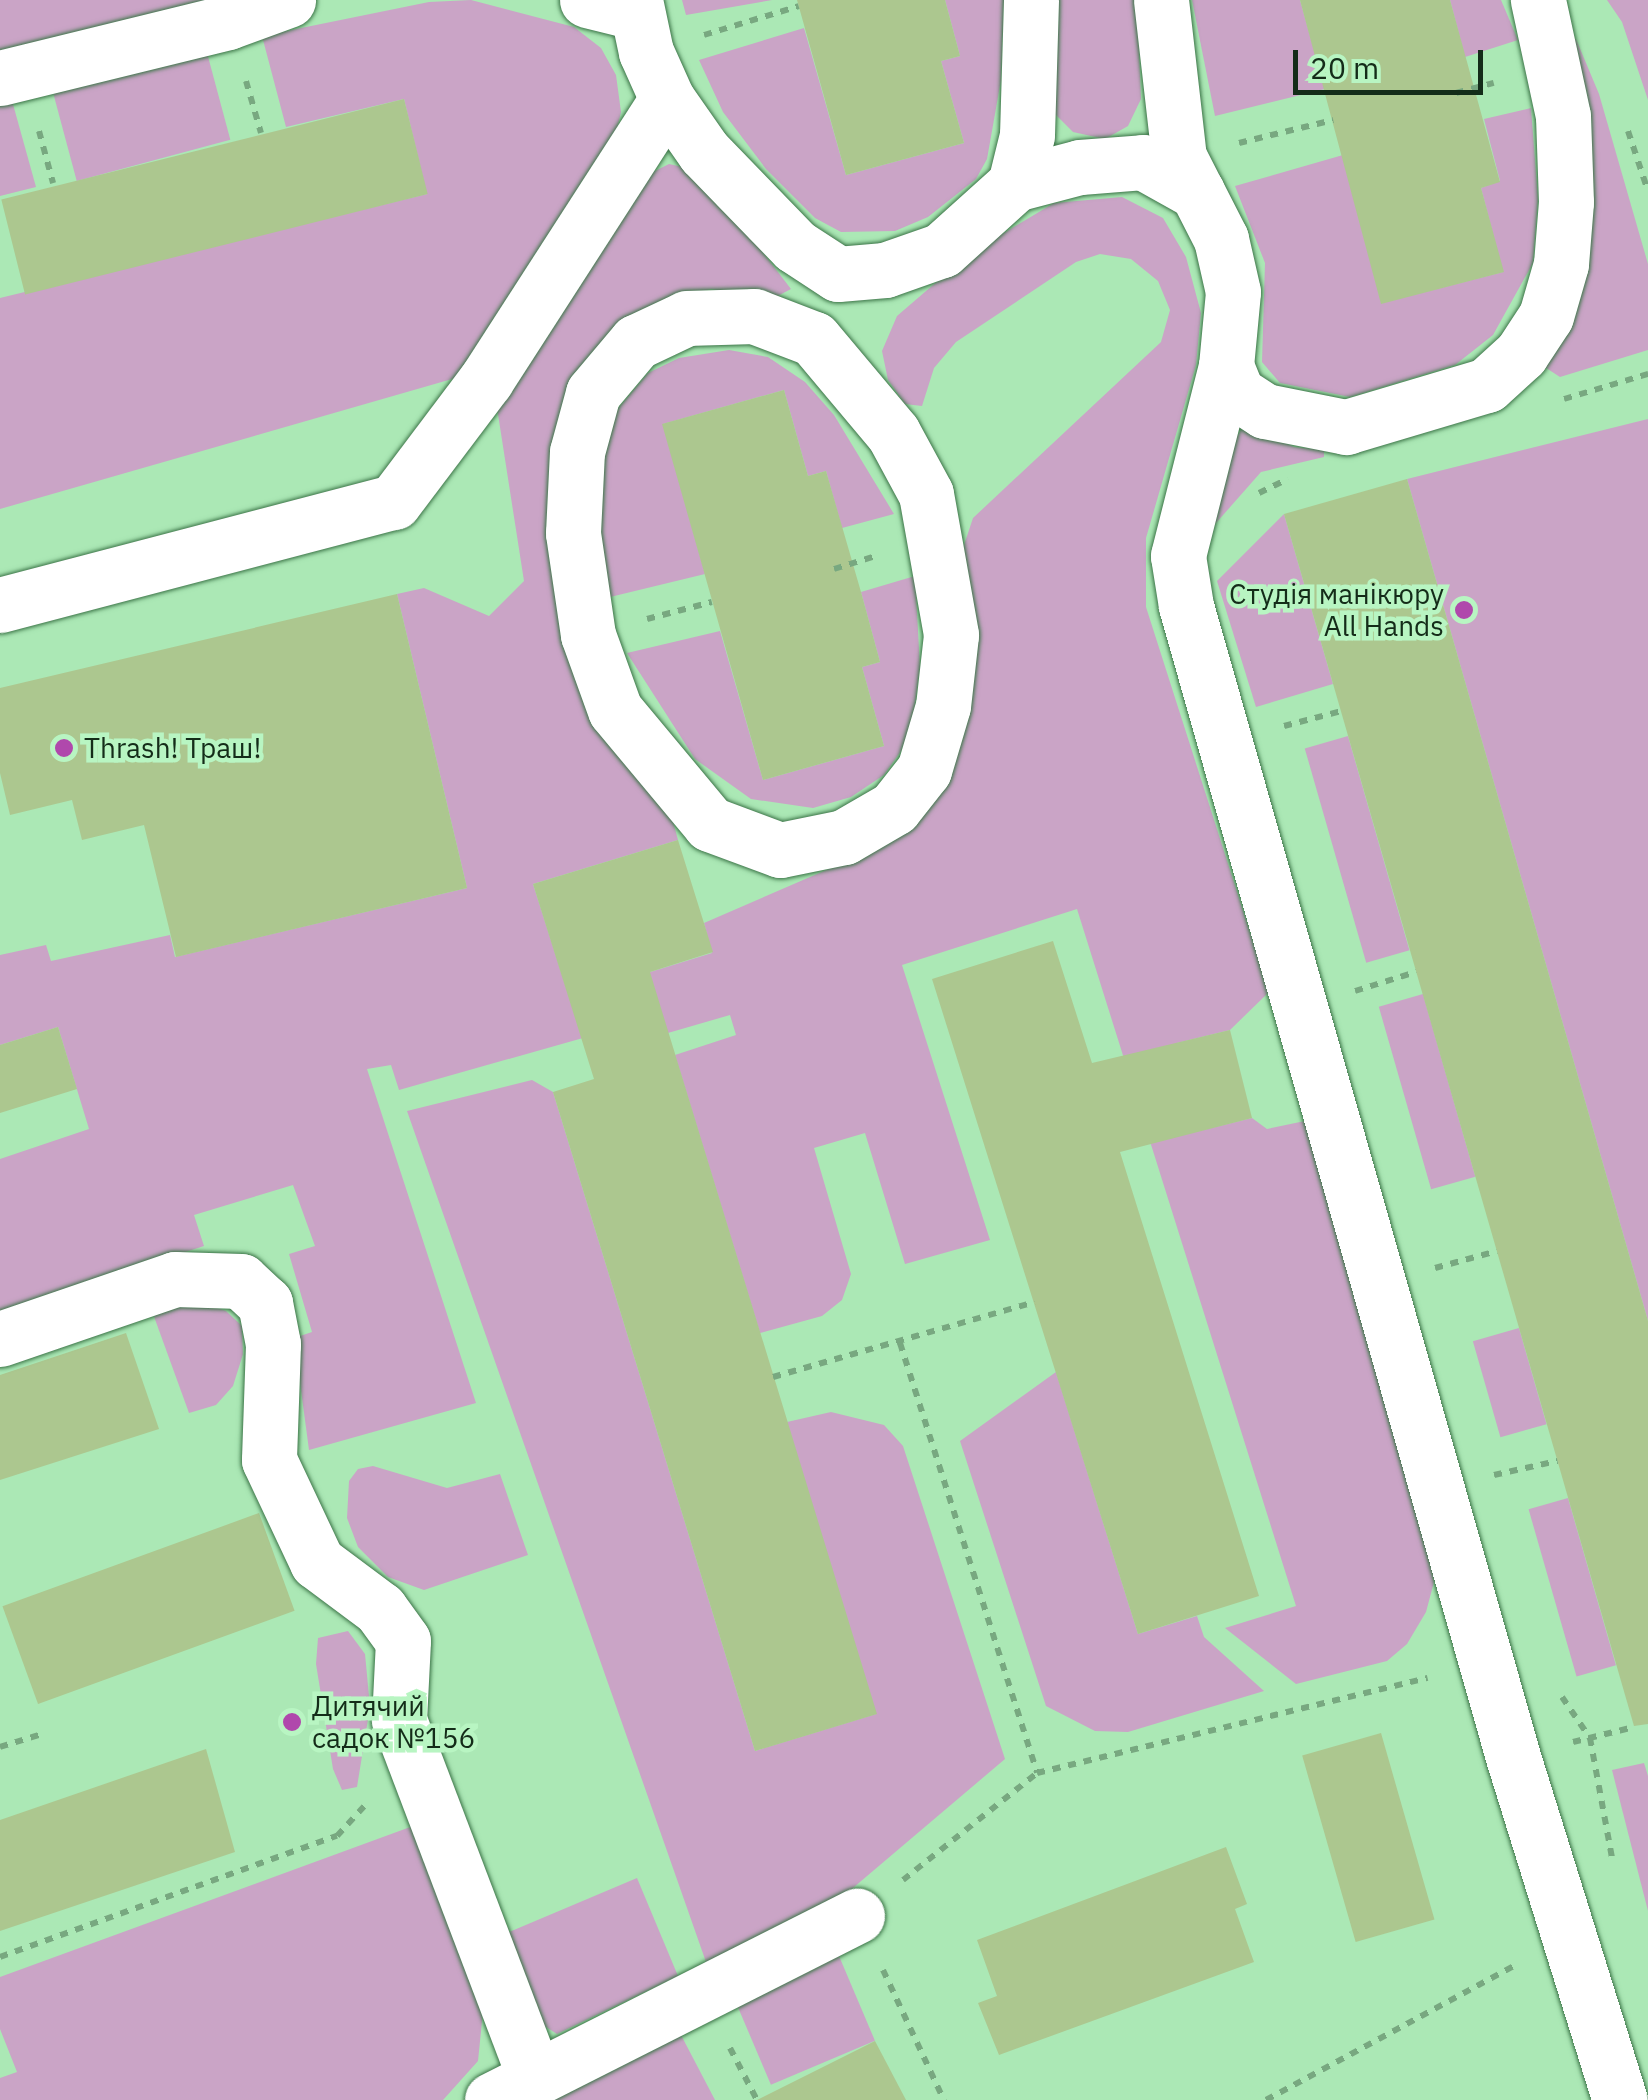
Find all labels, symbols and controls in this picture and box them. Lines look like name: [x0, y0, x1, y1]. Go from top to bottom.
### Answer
scale bar: [1298, 30, 1488, 92]
text: 20 m: [1310, 48, 1379, 87]
place label: Студія манікюру All Hands: [1229, 577, 1444, 643]
marker: Студія манікюру All Hands: [1453, 599, 1475, 621]
place label: Thrash! Траш!: [84, 731, 261, 765]
marker: Thrash! Траш!: [53, 737, 75, 759]
place label: Дитячий садок №156: [312, 1689, 475, 1755]
marker: Дитячий садок №156: [281, 1711, 303, 1733]

